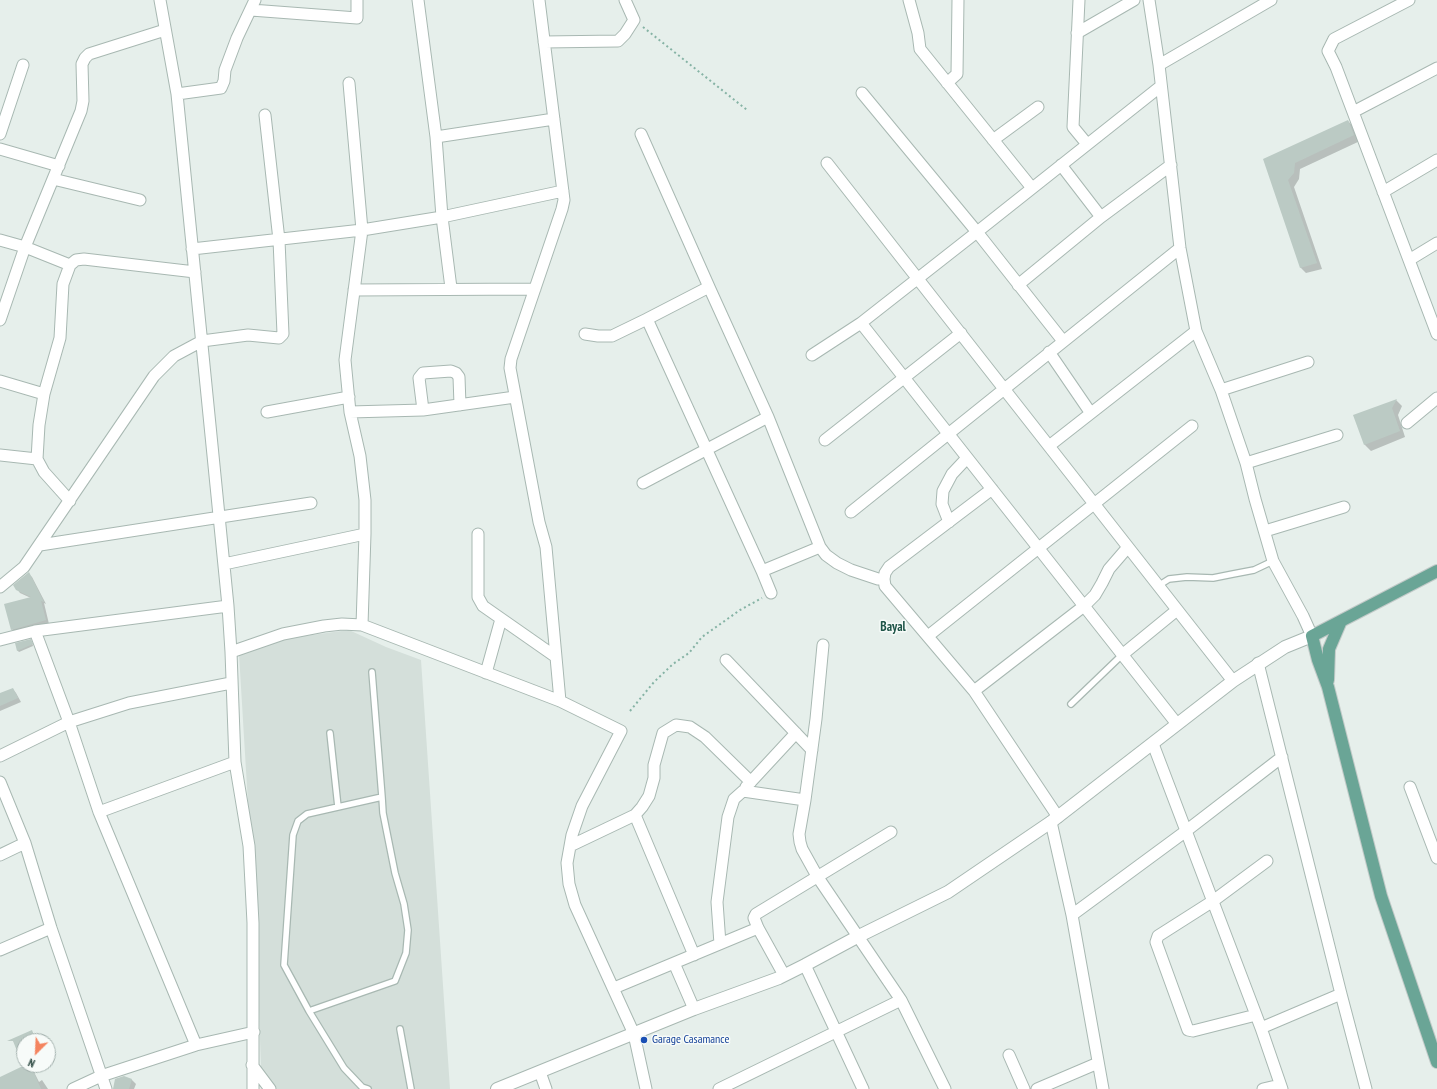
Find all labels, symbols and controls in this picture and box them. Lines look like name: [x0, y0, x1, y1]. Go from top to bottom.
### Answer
district label: Bayal: [880, 619, 906, 635]
north arrow: [16, 1033, 56, 1073]
place label: Garage Casamance: [652, 1033, 729, 1047]
marker: Garage Casamance: [639, 1035, 649, 1045]
text: N: [26, 1055, 37, 1071]

